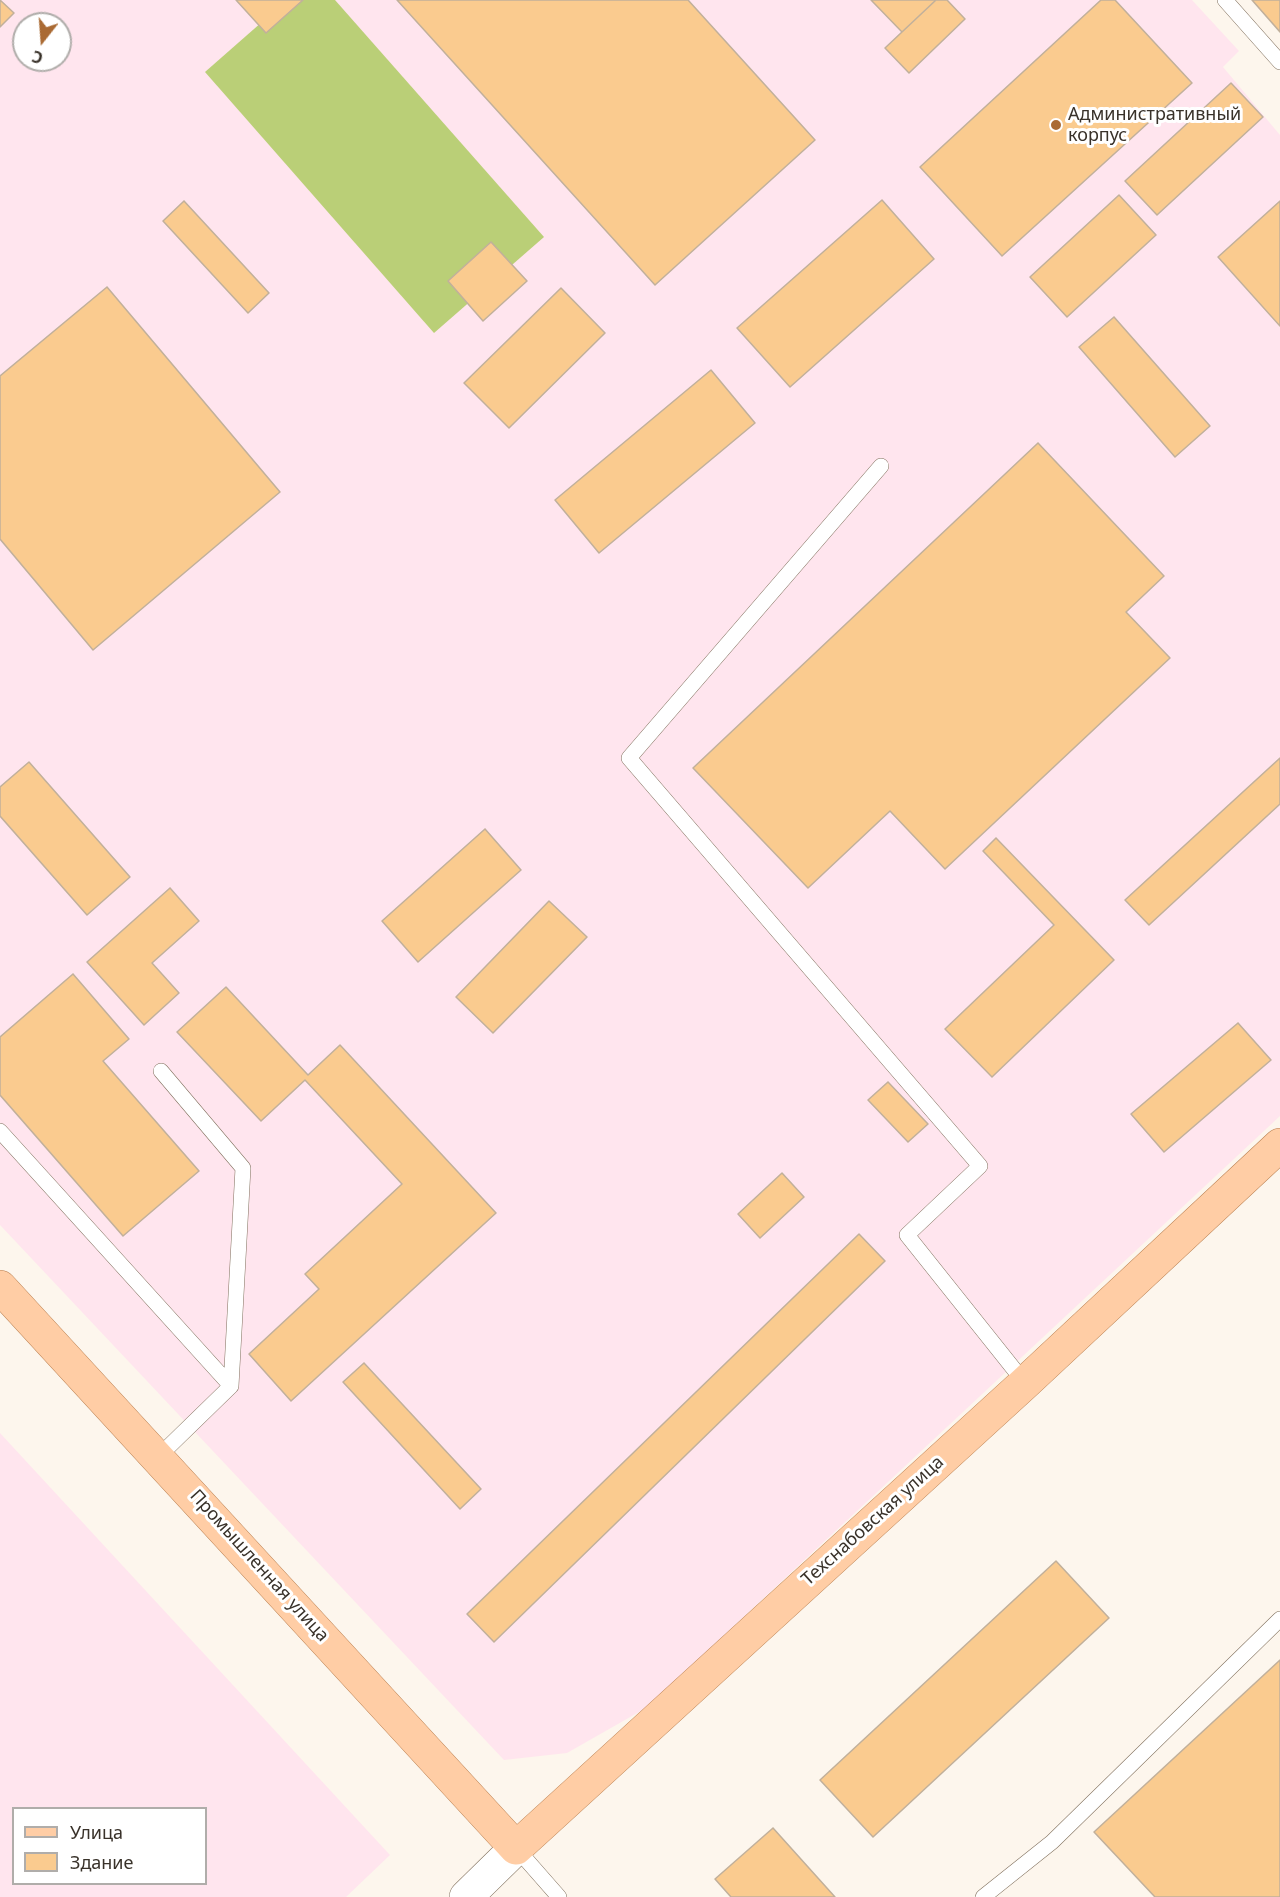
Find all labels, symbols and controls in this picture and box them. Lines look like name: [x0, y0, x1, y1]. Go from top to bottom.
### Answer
north arrow: [12, 12, 72, 72]
text: С: [29, 45, 45, 69]
place label: Административный корпус: [1068, 104, 1241, 146]
marker: Административный корпус: [1049, 118, 1063, 132]
street label: Техснабовская улица: [798, 1452, 948, 1590]
street label: Промышленная улица: [185, 1486, 333, 1646]
legend: [12, 1807, 207, 1885]
text: Улица: [70, 1820, 123, 1844]
text: Здание: [70, 1850, 133, 1874]

